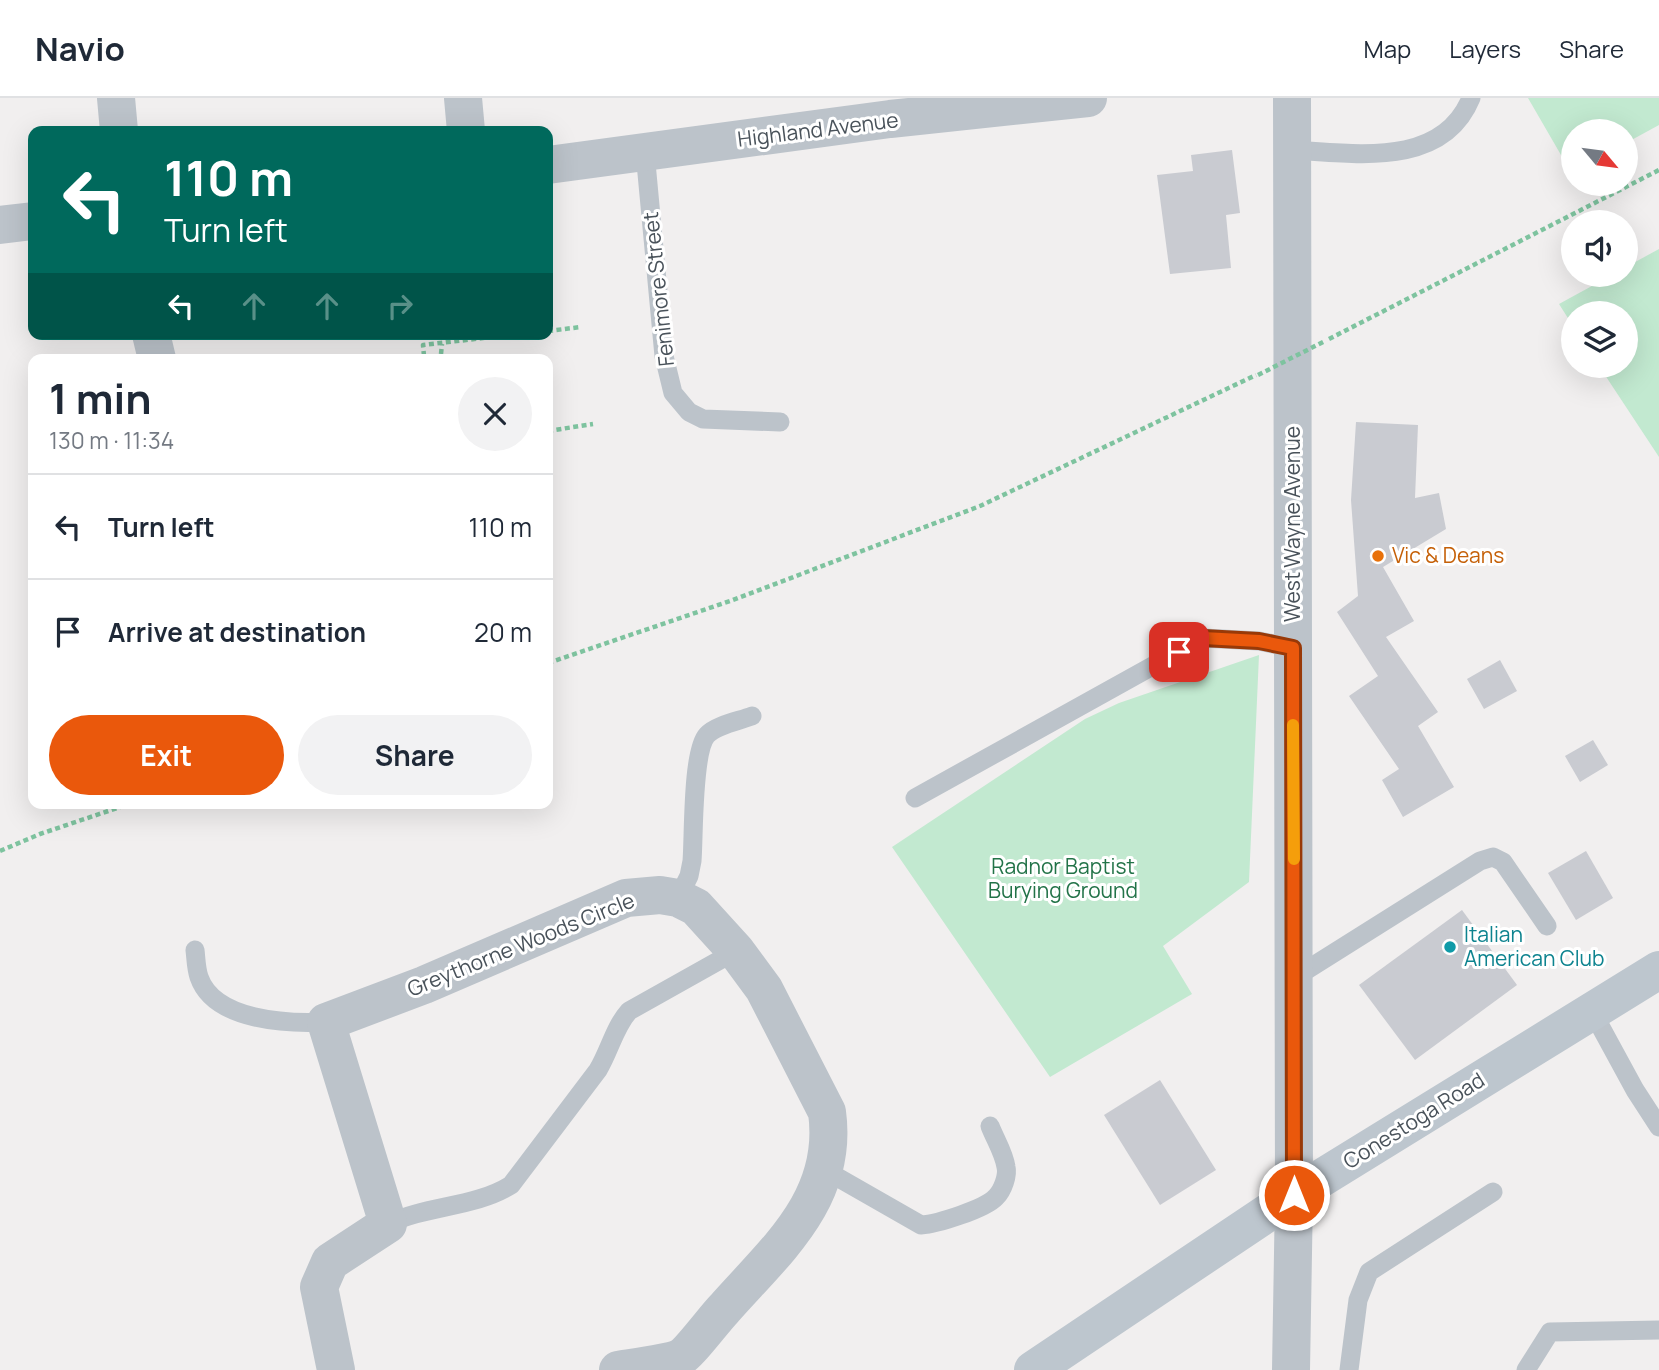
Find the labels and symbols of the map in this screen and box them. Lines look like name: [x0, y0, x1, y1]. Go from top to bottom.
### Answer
street label: Highland Avenue: [736, 105, 900, 153]
north arrow: [1561, 119, 1638, 196]
street label: Fenimore Street: [636, 210, 680, 368]
street label: West Wayne Avenue: [1278, 426, 1306, 622]
place label: Vic & Deans: [1392, 541, 1504, 569]
marker: Vic & Deans: [1370, 548, 1386, 564]
pin: [1149, 622, 1209, 682]
park label: Radnor Baptist Burying Ground: [988, 852, 1138, 904]
street label: Greythorne Woods Circle: [403, 886, 638, 1002]
place label: Italian American Club: [1464, 920, 1605, 972]
marker: Italian American Club: [1442, 939, 1458, 955]
street label: Conestoga Road: [1338, 1065, 1489, 1175]
position arrow: [1257, 1158, 1331, 1232]

